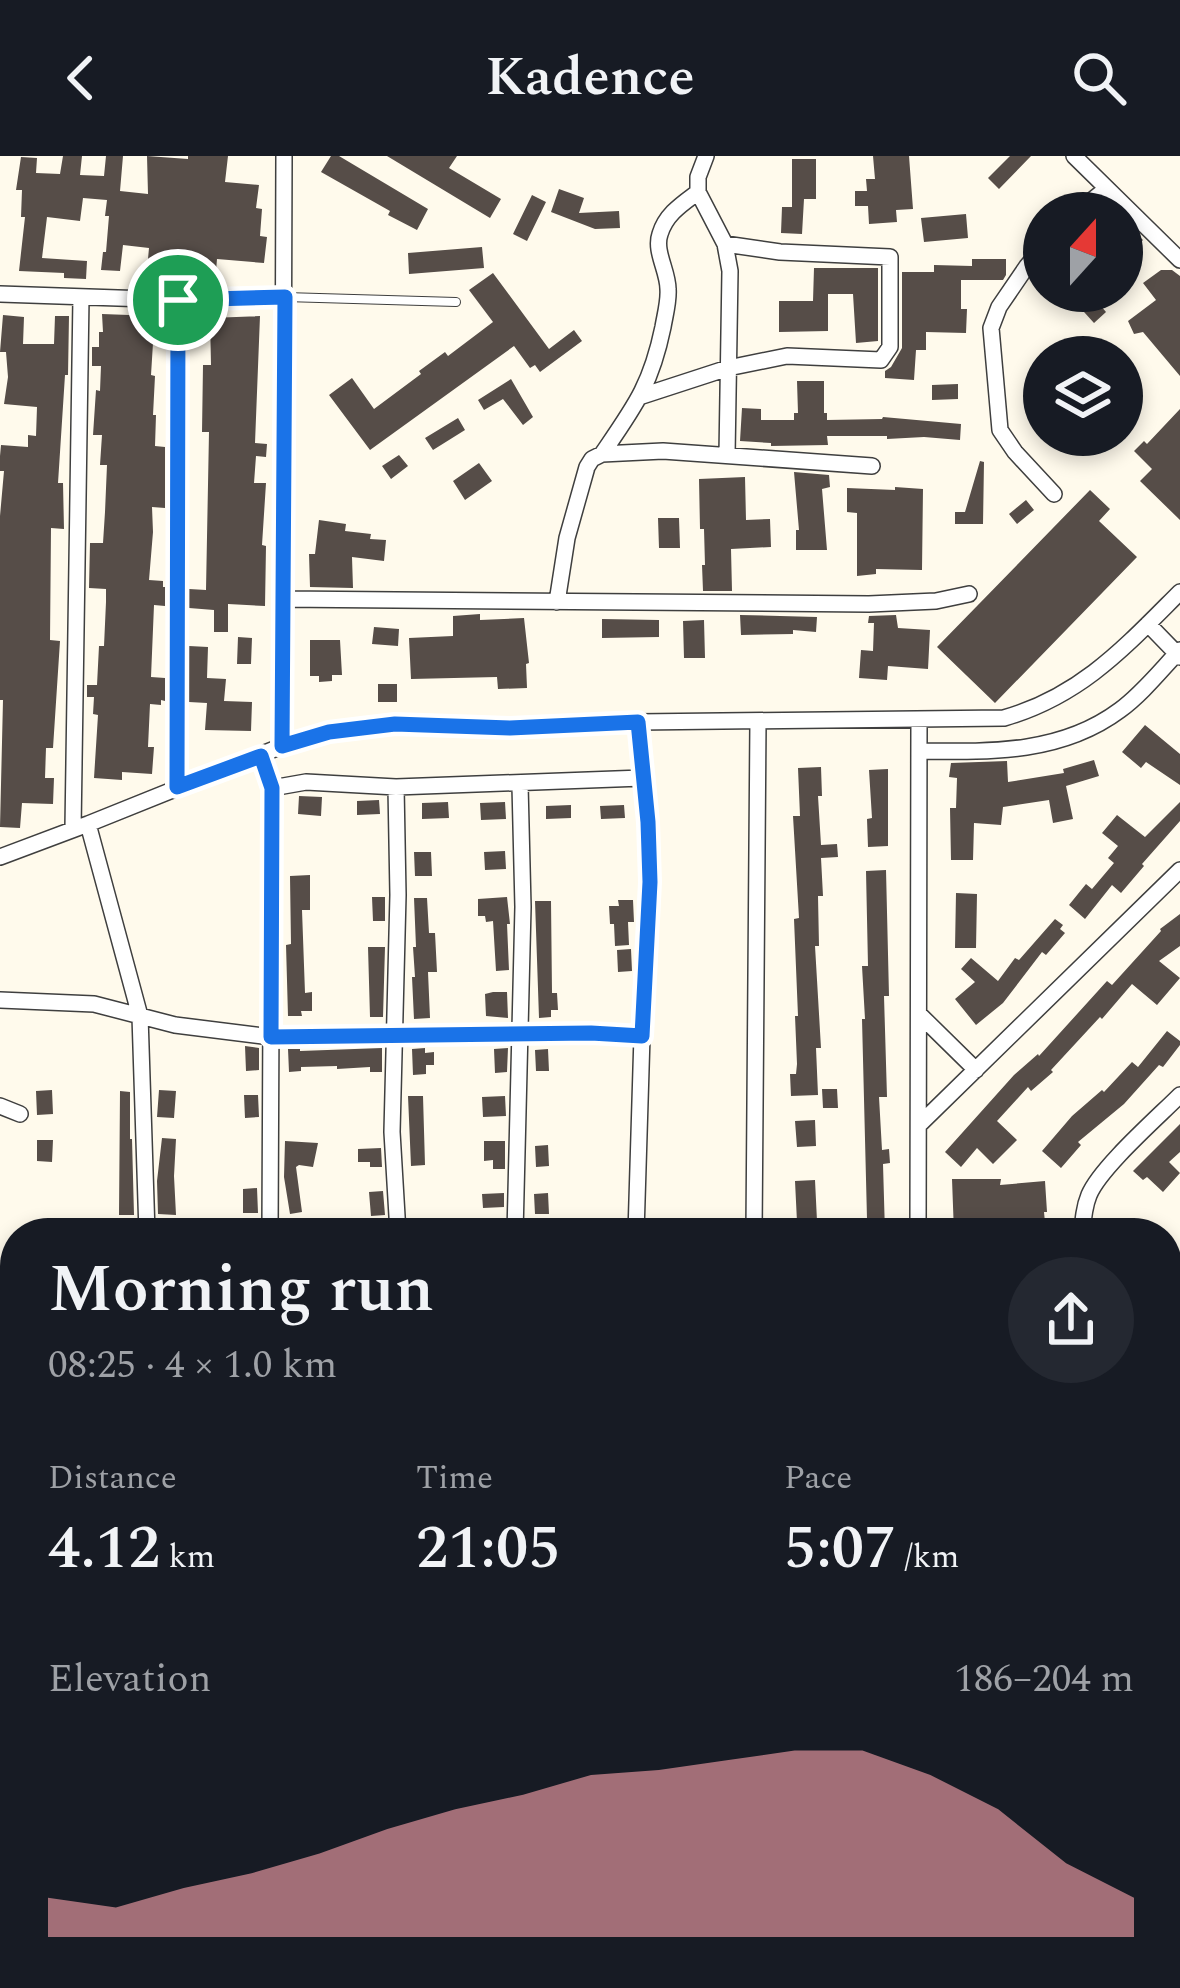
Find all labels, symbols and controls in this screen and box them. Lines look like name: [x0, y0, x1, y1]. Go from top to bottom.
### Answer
text: Kadence: [485, 37, 695, 119]
icon: back: [48, 45, 114, 111]
icon: search: [1066, 45, 1132, 111]
north arrow: [1023, 192, 1143, 312]
map controls: [1023, 192, 1143, 456]
pin: [127, 249, 229, 351]
icon: arrive: [145, 267, 211, 333]
button: layers: [1023, 336, 1143, 456]
text: Morning run: [48, 1240, 434, 1341]
button: share: [1008, 1257, 1134, 1383]
text: 08:25 · 4 × 1.0 km: [48, 1336, 337, 1395]
text: Distance: [48, 1453, 177, 1503]
text: Time: [416, 1453, 493, 1503]
text: Pace: [784, 1453, 852, 1503]
text: 4.12: [48, 1503, 160, 1595]
text: 21:05: [416, 1503, 560, 1595]
text: 5:07: [784, 1503, 896, 1595]
text: km: [160, 1532, 215, 1582]
text: /km: [896, 1532, 959, 1582]
text: Elevation: [48, 1650, 211, 1709]
text: 186–204 m: [954, 1650, 1134, 1709]

